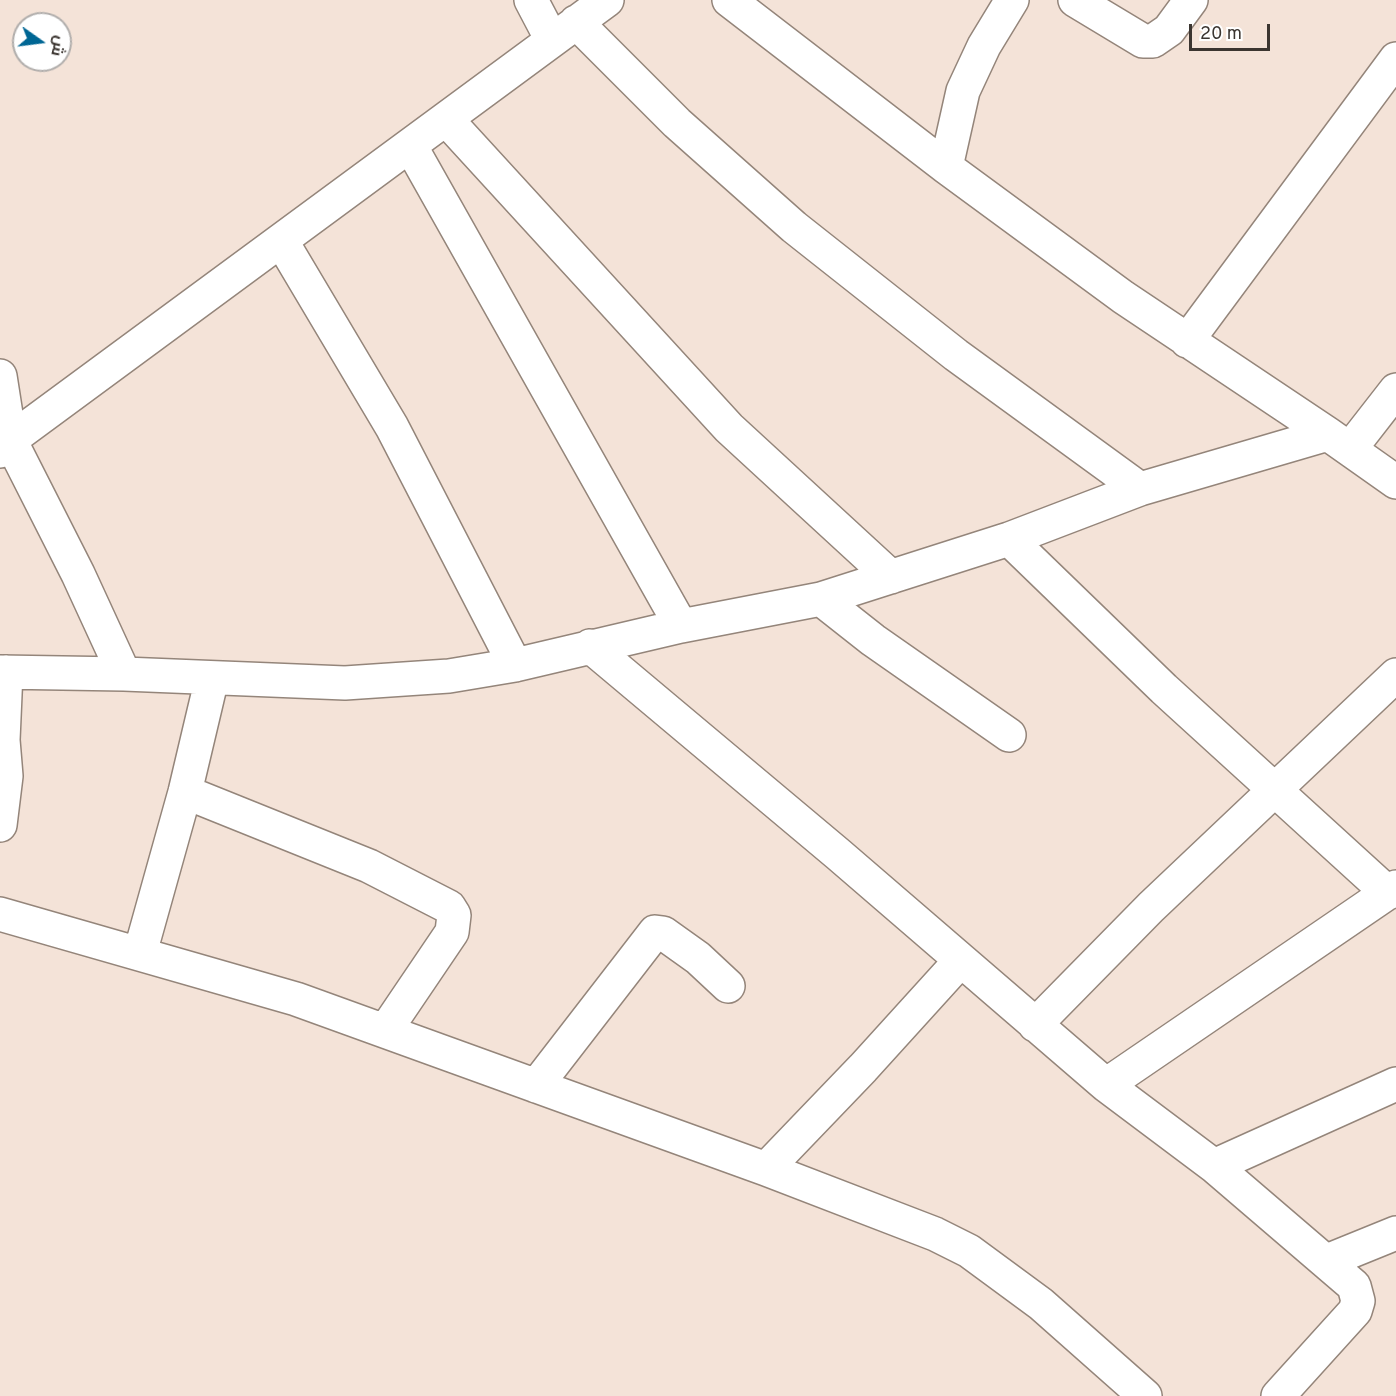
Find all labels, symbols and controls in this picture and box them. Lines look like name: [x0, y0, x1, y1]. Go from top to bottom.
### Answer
north arrow: [12, 12, 72, 72]
scale bar: [1192, 12, 1273, 50]
text: 20 m: [1200, 23, 1242, 46]
text: ش: [45, 33, 70, 58]

